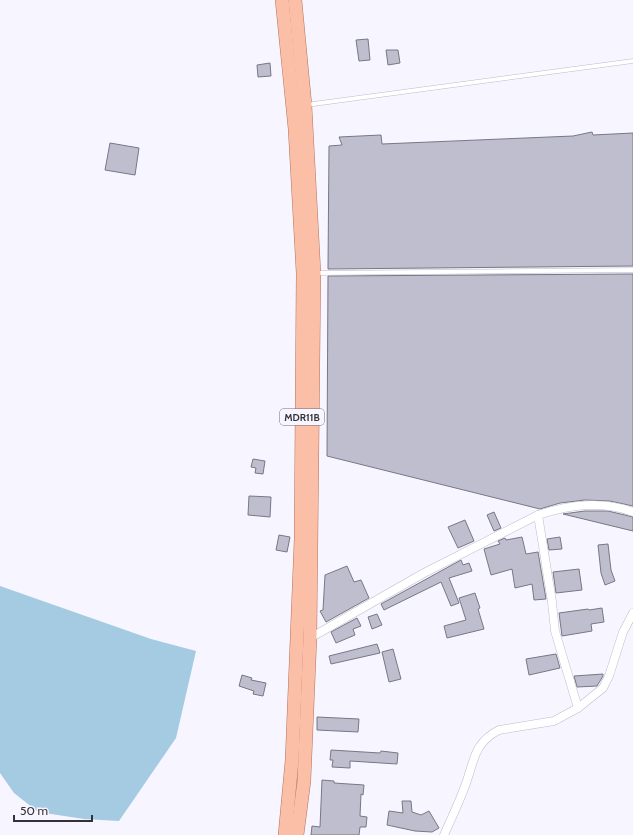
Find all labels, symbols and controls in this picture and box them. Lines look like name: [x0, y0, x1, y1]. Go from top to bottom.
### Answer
road number: MDR11B: [280, 409, 324, 425]
scale bar: [14, 797, 92, 823]
text: 50 m: [20, 803, 48, 818]

